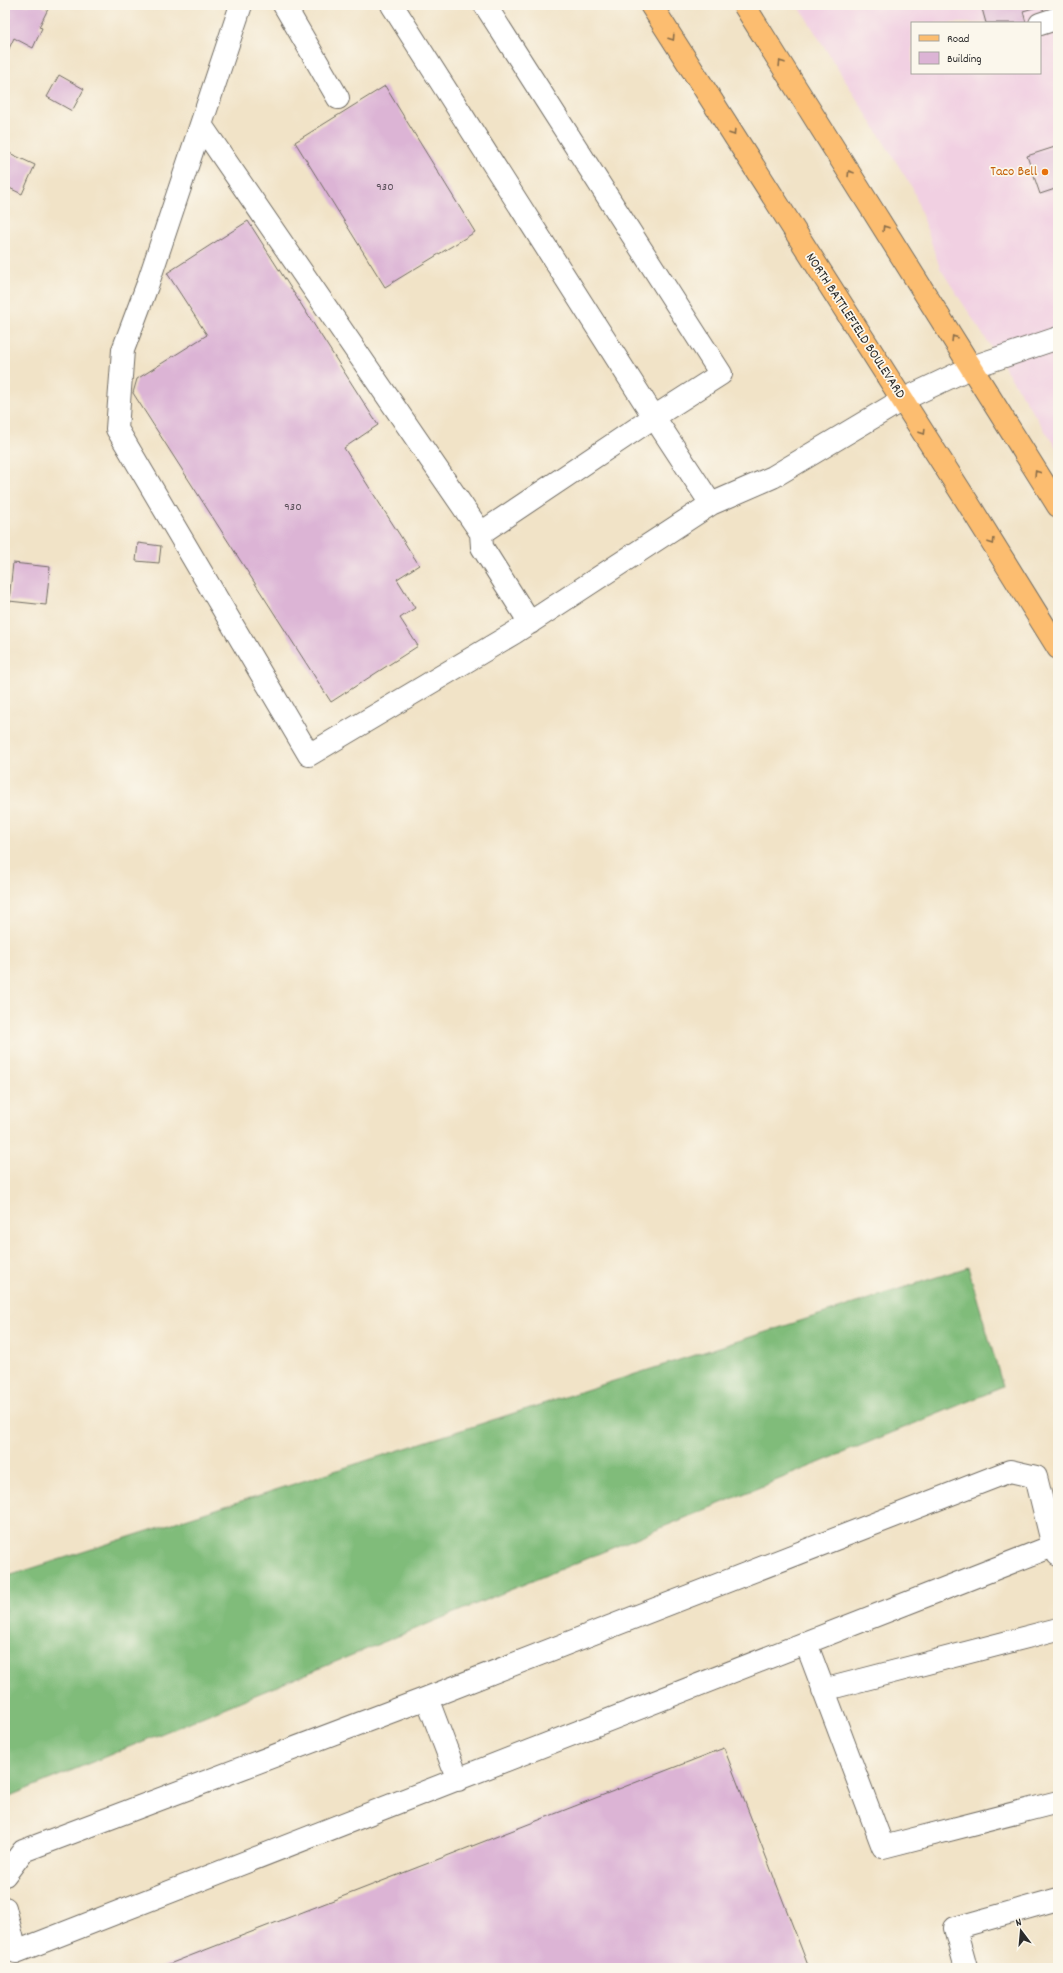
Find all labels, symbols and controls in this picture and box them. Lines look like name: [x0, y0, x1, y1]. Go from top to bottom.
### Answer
legend: [911, 22, 1041, 74]
text: Road: [947, 31, 969, 48]
one-way arrow: [667, 34, 674, 41]
text: Building: [947, 51, 982, 68]
one-way arrow: [778, 60, 785, 67]
one-way arrow: [728, 129, 735, 136]
place label: Taco Bell: [990, 162, 1038, 182]
marker: Taco Bell: [1040, 167, 1050, 177]
one-way arrow: [847, 170, 855, 177]
house number: 930: [376, 179, 394, 196]
one-way arrow: [882, 225, 890, 232]
street label: NORTH BATTLEFIELD BOULEVARD: [800, 249, 910, 403]
one-way arrow: [951, 335, 959, 342]
one-way arrow: [918, 428, 925, 435]
one-way arrow: [1035, 470, 1042, 477]
house number: 930: [284, 499, 302, 516]
one-way arrow: [988, 538, 995, 545]
north arrow: [1001, 1911, 1041, 1951]
text: N: [1014, 1915, 1024, 1932]

